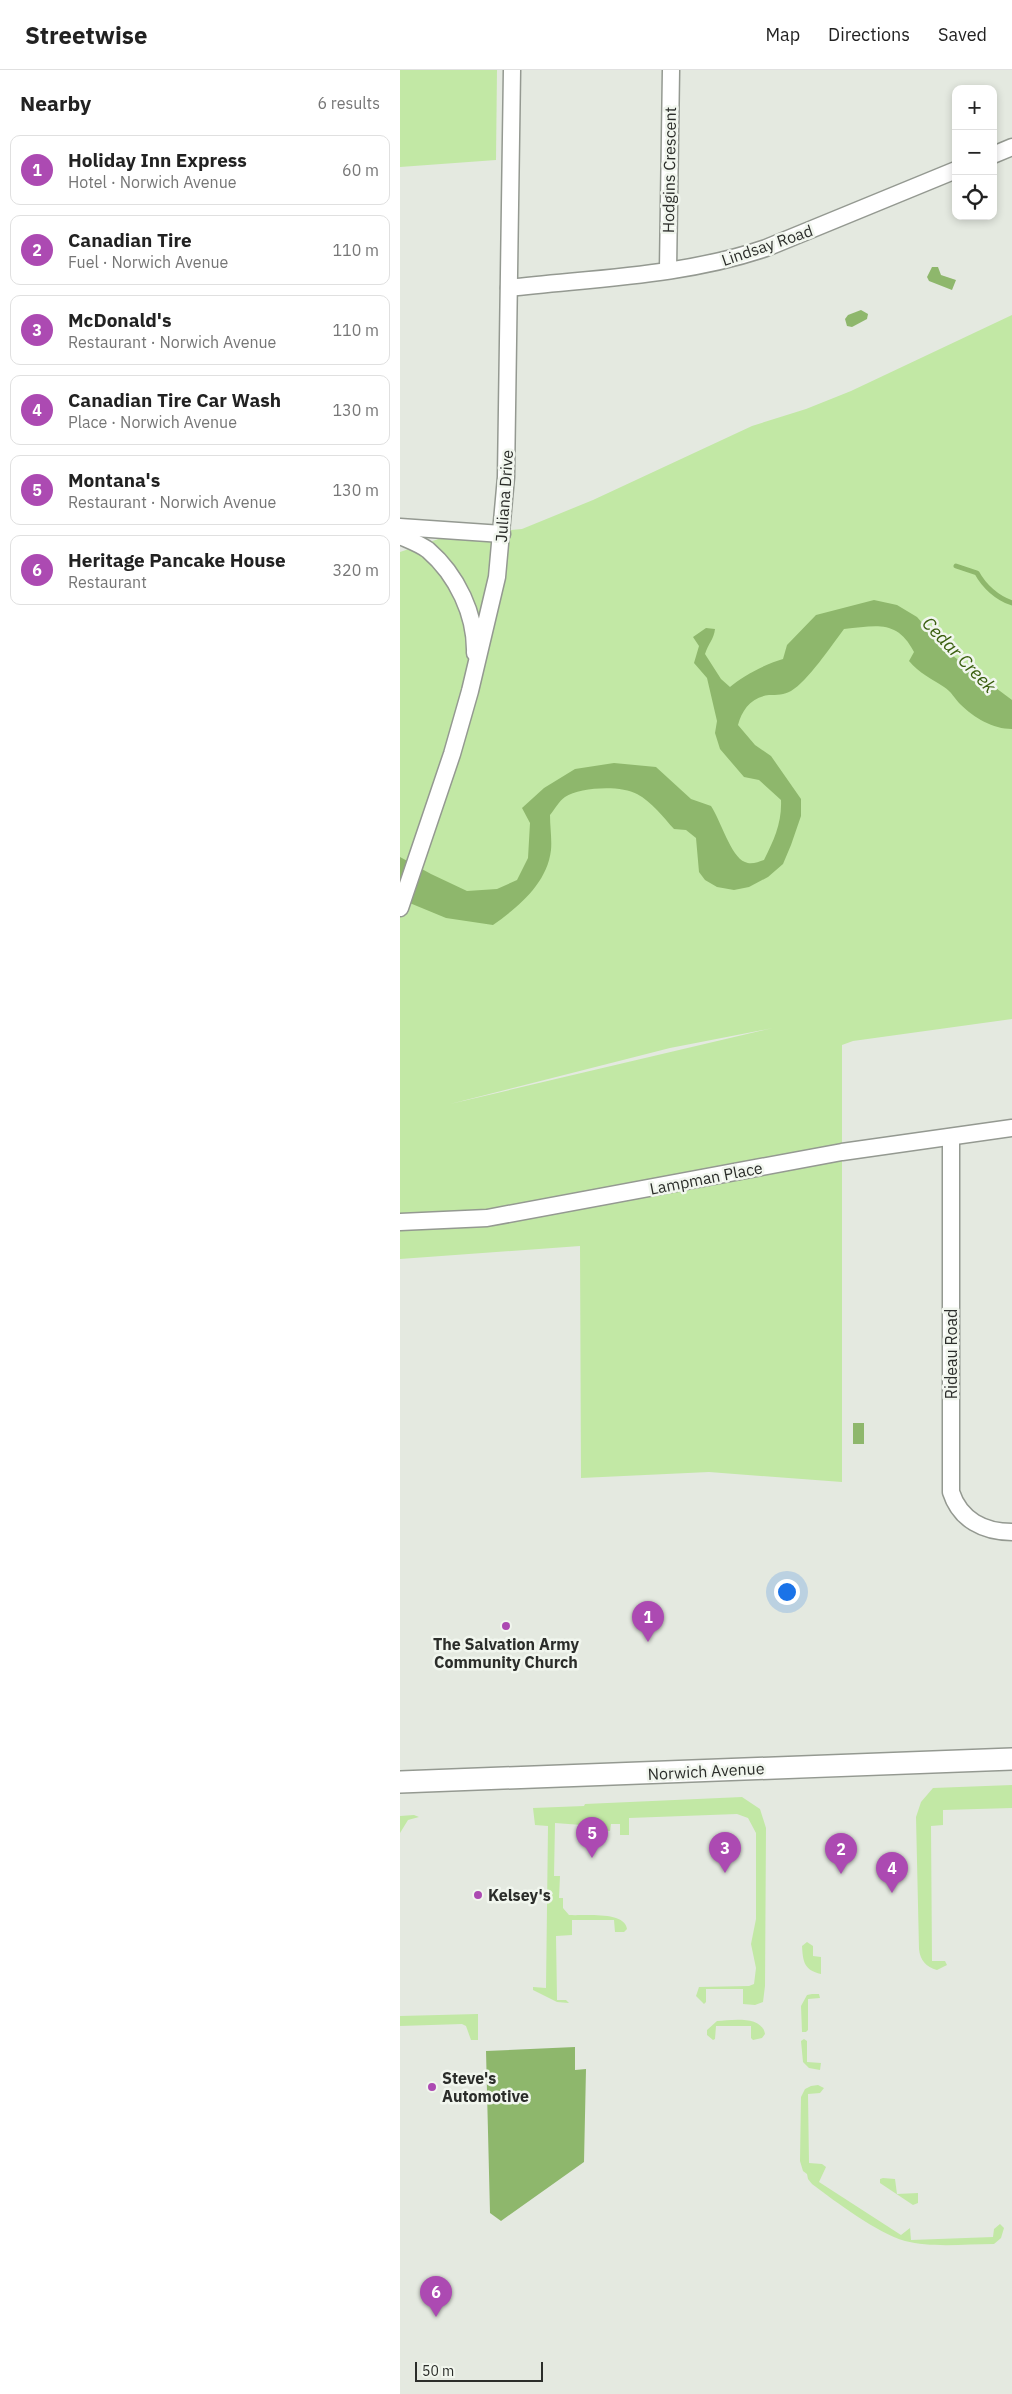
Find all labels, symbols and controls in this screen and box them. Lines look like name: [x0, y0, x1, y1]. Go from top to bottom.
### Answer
text: Streetwise: [25, 19, 147, 51]
text: Map: [765, 23, 800, 46]
text: Directions: [828, 23, 910, 46]
text: Saved: [938, 23, 987, 46]
map controls: [952, 85, 997, 220]
button: +: [952, 85, 997, 130]
text: Nearby: [20, 89, 91, 117]
text: 6 results: [317, 93, 380, 113]
street label: Hodgins Crescent: [658, 107, 680, 233]
button: −: [952, 130, 997, 175]
text: Holiday Inn Express: [68, 148, 247, 172]
text: 1: [32, 160, 42, 180]
text: 60 m: [342, 160, 379, 180]
text: Hotel · Norwich Avenue: [68, 172, 237, 192]
button: locate: [952, 175, 997, 220]
street label: Lindsay Road: [719, 220, 815, 270]
text: Canadian Tire: [68, 228, 192, 252]
text: 2: [32, 240, 42, 260]
text: 110 m: [332, 240, 379, 260]
text: Fuel · Norwich Avenue: [68, 252, 228, 272]
text: McDonald's: [68, 308, 171, 332]
text: 3: [32, 320, 42, 340]
text: 110 m: [332, 320, 379, 340]
text: Restaurant · Norwich Avenue: [68, 332, 276, 352]
text: Canadian Tire Car Wash: [68, 388, 281, 412]
text: 4: [32, 400, 42, 420]
text: 130 m: [332, 400, 379, 420]
text: Place · Norwich Avenue: [68, 412, 237, 432]
street label: Juliana Drive: [491, 449, 517, 543]
text: Montana's: [68, 468, 160, 492]
text: 5: [32, 480, 42, 500]
text: 130 m: [332, 480, 379, 500]
text: Restaurant · Norwich Avenue: [68, 492, 276, 512]
text: Heritage Pancake House: [68, 548, 286, 572]
text: 6: [32, 560, 42, 580]
text: 320 m: [332, 560, 379, 580]
text: Restaurant: [68, 572, 147, 592]
water label: Cedar Creek: [917, 612, 1002, 698]
street label: Lampman Place: [648, 1157, 764, 1199]
street label: Rideau Road: [941, 1309, 961, 1399]
your location: [774, 1579, 800, 1605]
pin: 1: [632, 1601, 664, 1642]
marker: The Salvation Army Community Church: [500, 1620, 512, 1632]
place label: The Salvation Army Community Church: [433, 1634, 580, 1672]
street label: Norwich Avenue: [647, 1758, 765, 1784]
pin: 5: [576, 1817, 608, 1858]
pin: 3: [709, 1832, 741, 1873]
pin: 2: [825, 1833, 857, 1874]
pin: 4: [876, 1852, 908, 1893]
place label: Kelsey's: [488, 1885, 551, 1905]
marker: Kelsey's: [472, 1889, 484, 1901]
place label: Steve's Automotive: [442, 2068, 529, 2106]
marker: Steve's Automotive: [426, 2081, 438, 2093]
pin: 6: [420, 2276, 452, 2317]
scale bar: [415, 2359, 542, 2382]
text: 50 m: [422, 2362, 454, 2380]

